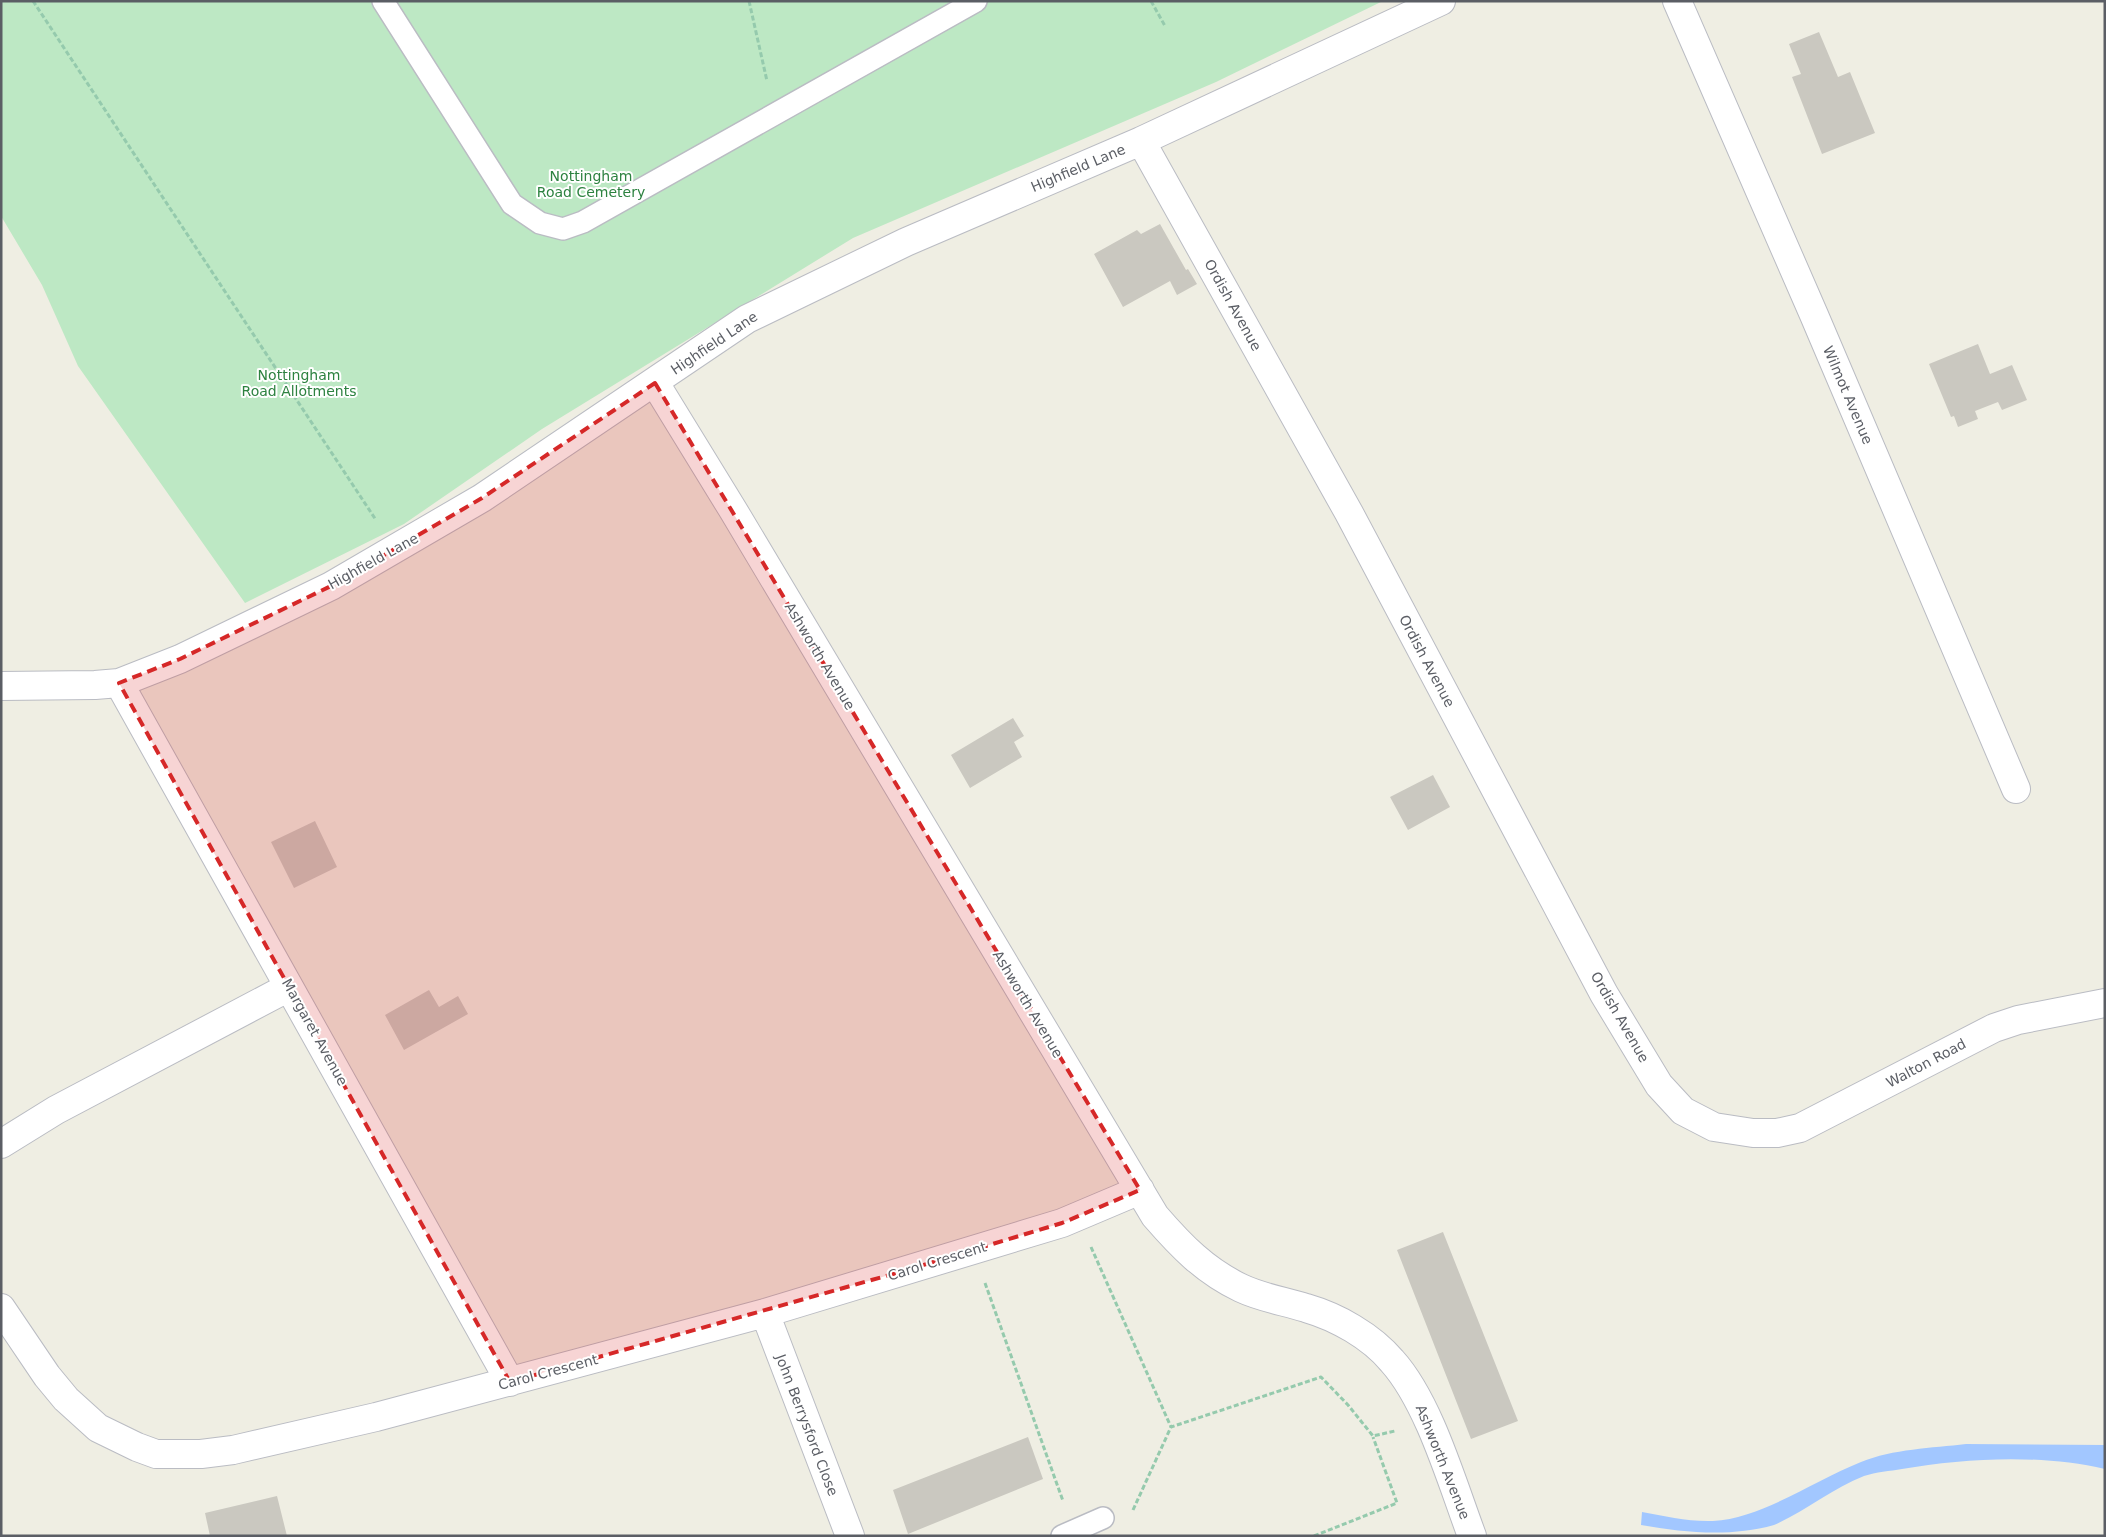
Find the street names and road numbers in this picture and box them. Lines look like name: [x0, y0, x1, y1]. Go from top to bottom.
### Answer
street label: Highfield Lane: [1029, 141, 1127, 195]
street label: Ordish Avenue: [1201, 257, 1265, 353]
street label: Highfield Lane: [668, 308, 760, 378]
street label: Wilmot Avenue: [1820, 343, 1876, 447]
street label: Highfield Lane: [325, 530, 421, 592]
street label: Ashworth Avenue: [782, 599, 858, 713]
street label: Ordish Avenue: [1396, 612, 1458, 710]
street label: Ashworth Avenue: [990, 947, 1066, 1061]
street label: Ordish Avenue: [1588, 969, 1652, 1065]
street label: Margaret Avenue: [279, 976, 351, 1088]
street label: Walton Road: [1883, 1035, 1969, 1091]
street label: Carol Crescent: [886, 1238, 989, 1284]
street label: Carol Crescent: [496, 1351, 600, 1393]
street label: John Berrysford Close: [772, 1351, 841, 1498]
street label: Ashworth Avenue: [1413, 1402, 1473, 1522]

